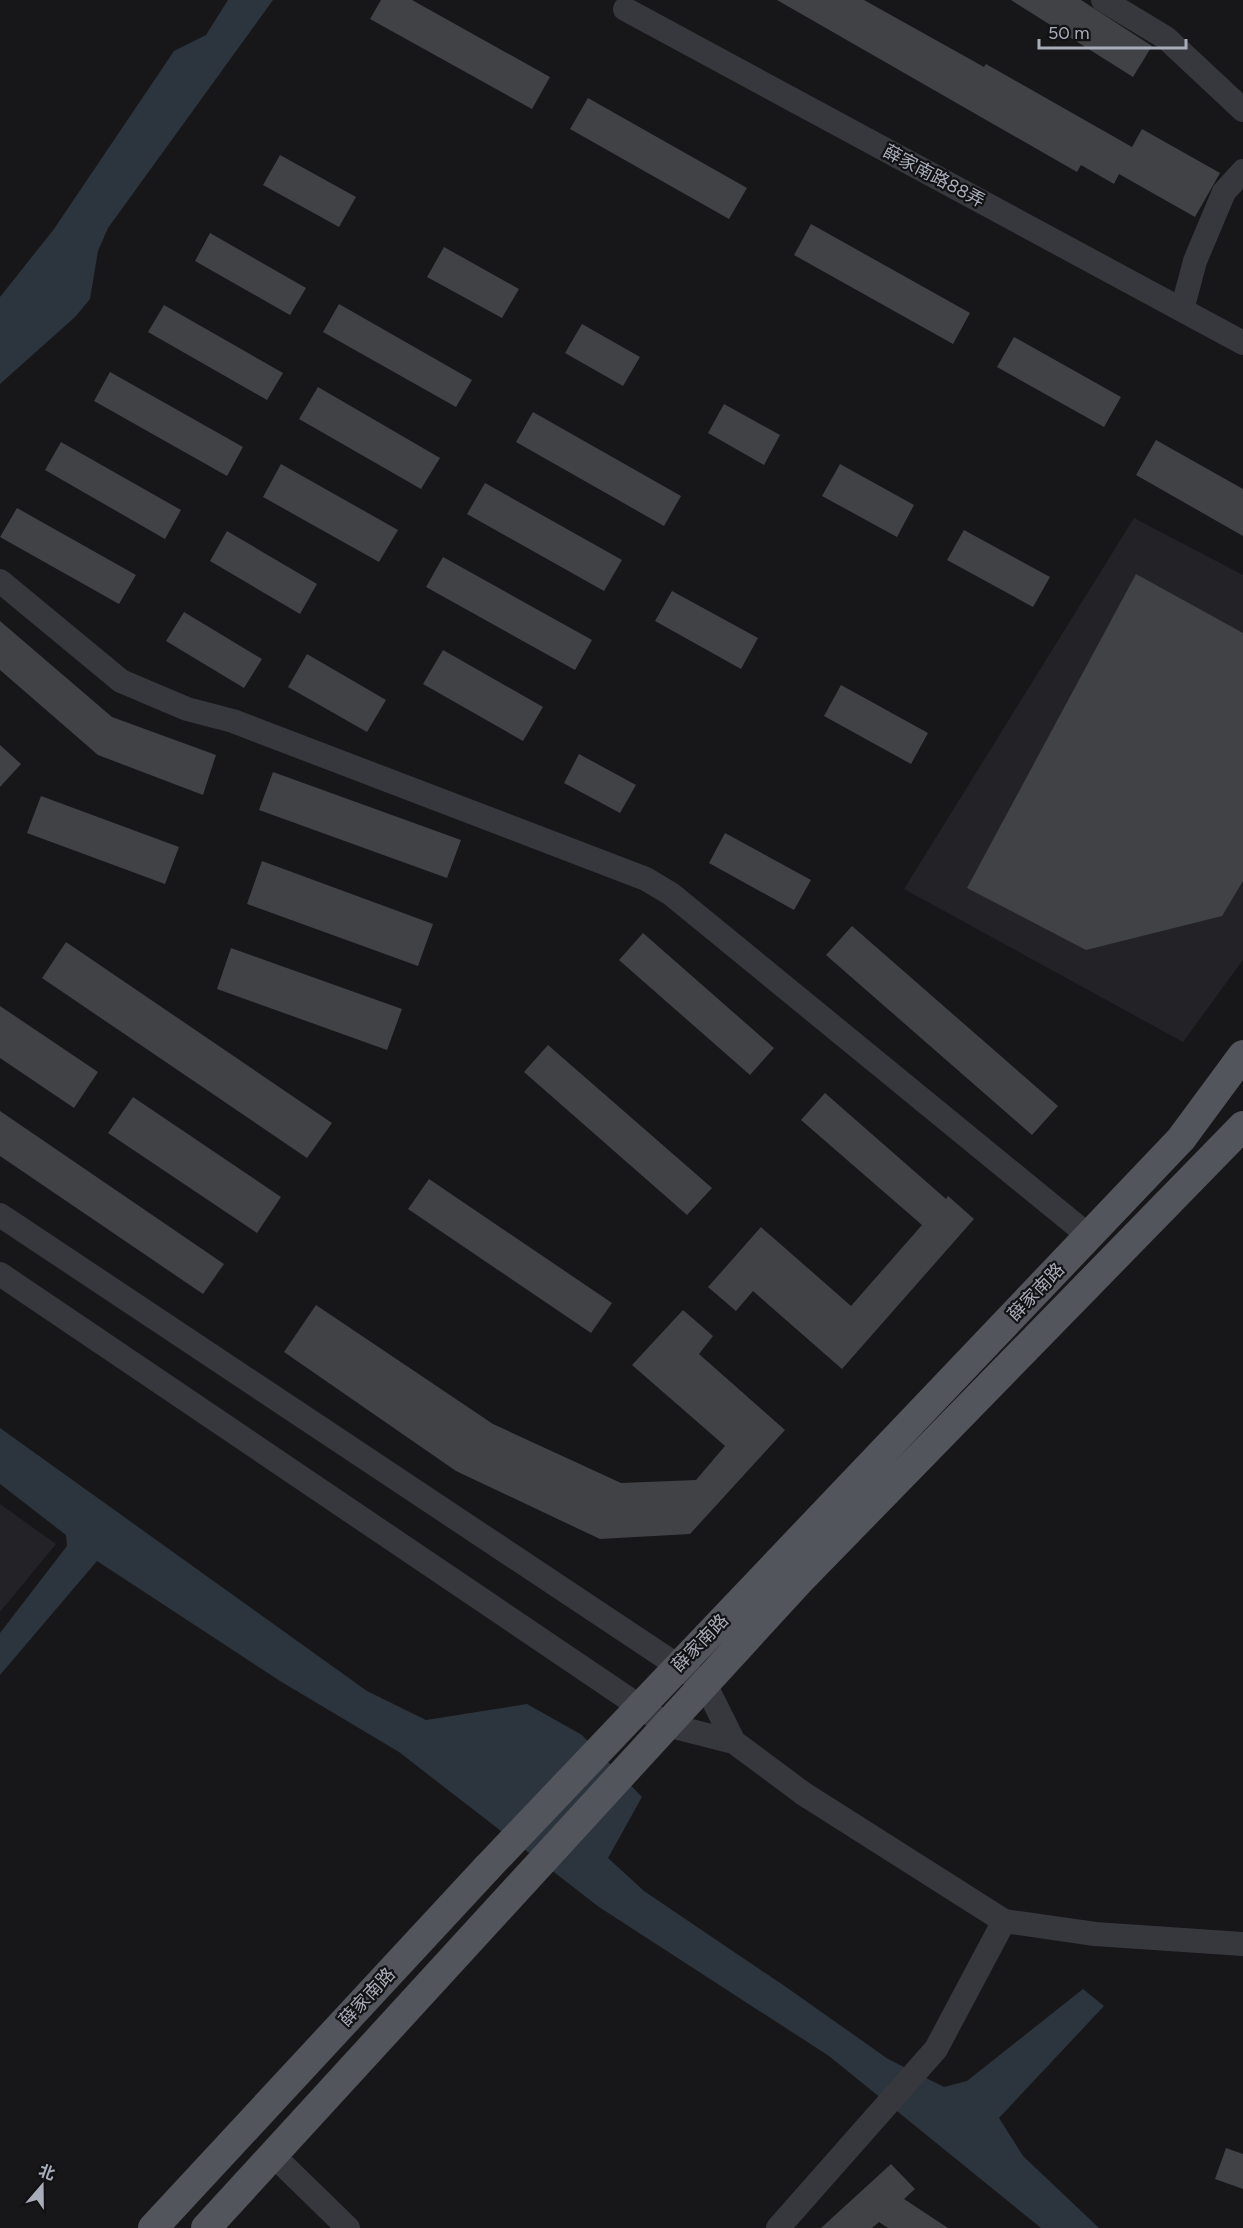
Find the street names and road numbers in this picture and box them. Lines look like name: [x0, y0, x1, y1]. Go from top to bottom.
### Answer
street label: 薛家南路88弄: [879, 140, 989, 212]
street label: 薛家南路: [1003, 1258, 1069, 1326]
street label: 薛家南路: [667, 1609, 733, 1677]
street label: 薛家南路: [334, 1963, 400, 2031]

